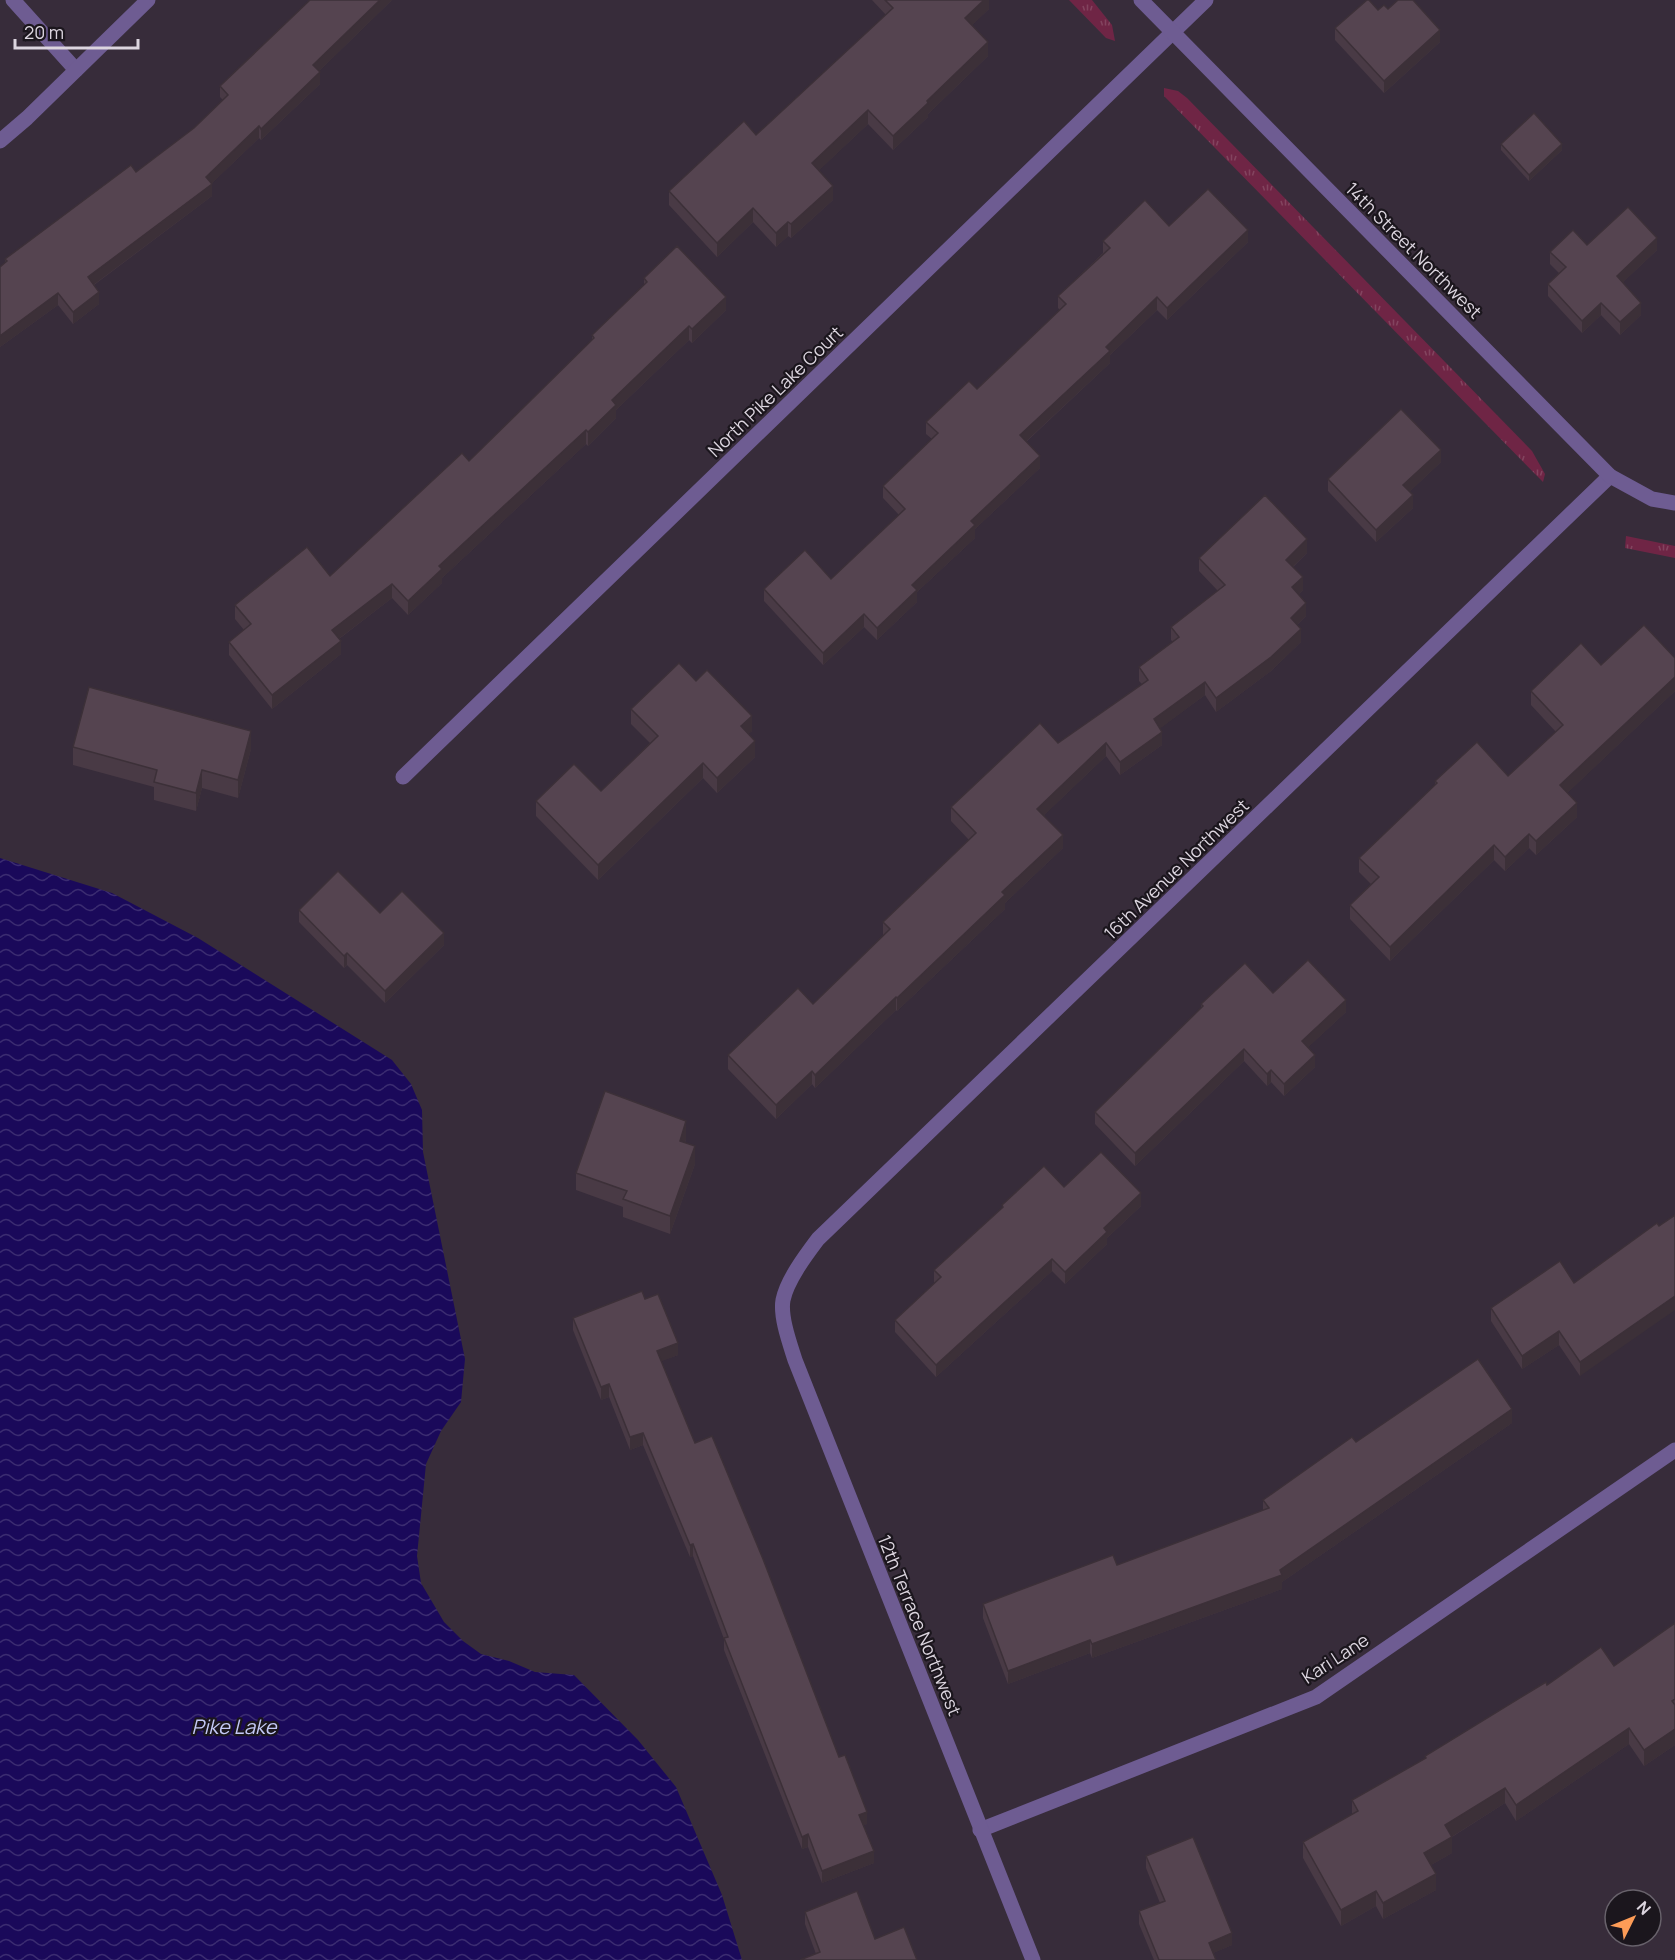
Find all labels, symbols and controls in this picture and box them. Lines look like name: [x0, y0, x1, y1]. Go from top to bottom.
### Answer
scale bar: [15, 12, 138, 50]
text: 20 m: [24, 20, 64, 44]
street label: 14th Street Northwest: [1341, 177, 1487, 323]
street label: North Pike Lake Court: [702, 320, 848, 462]
street label: 16th Avenue Northwest: [1098, 793, 1254, 945]
street label: 12th Terrace Northwest: [873, 1531, 967, 1719]
street label: Kari Lane: [1297, 1627, 1373, 1689]
water label: Pike Lake: [192, 1713, 278, 1740]
north arrow: [1603, 1888, 1663, 1948]
text: N: [1632, 1896, 1656, 1919]

